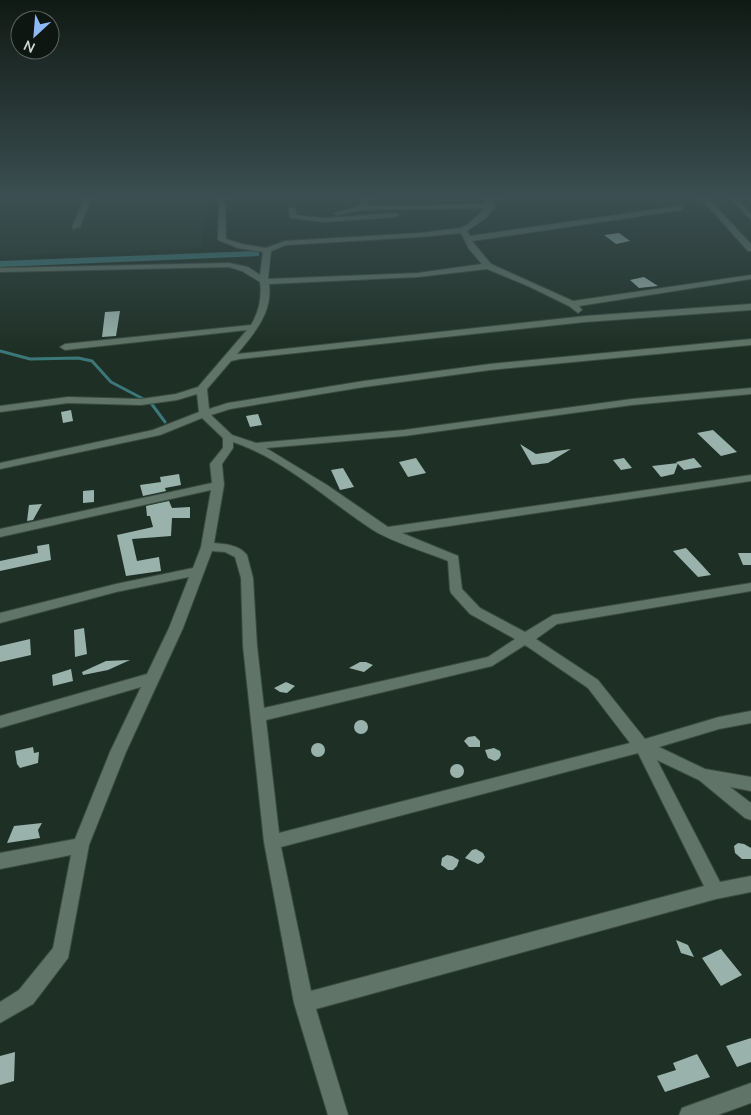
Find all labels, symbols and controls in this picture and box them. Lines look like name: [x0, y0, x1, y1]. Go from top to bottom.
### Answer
north arrow: [10, 10, 60, 60]
text: N: [21, 36, 38, 57]

